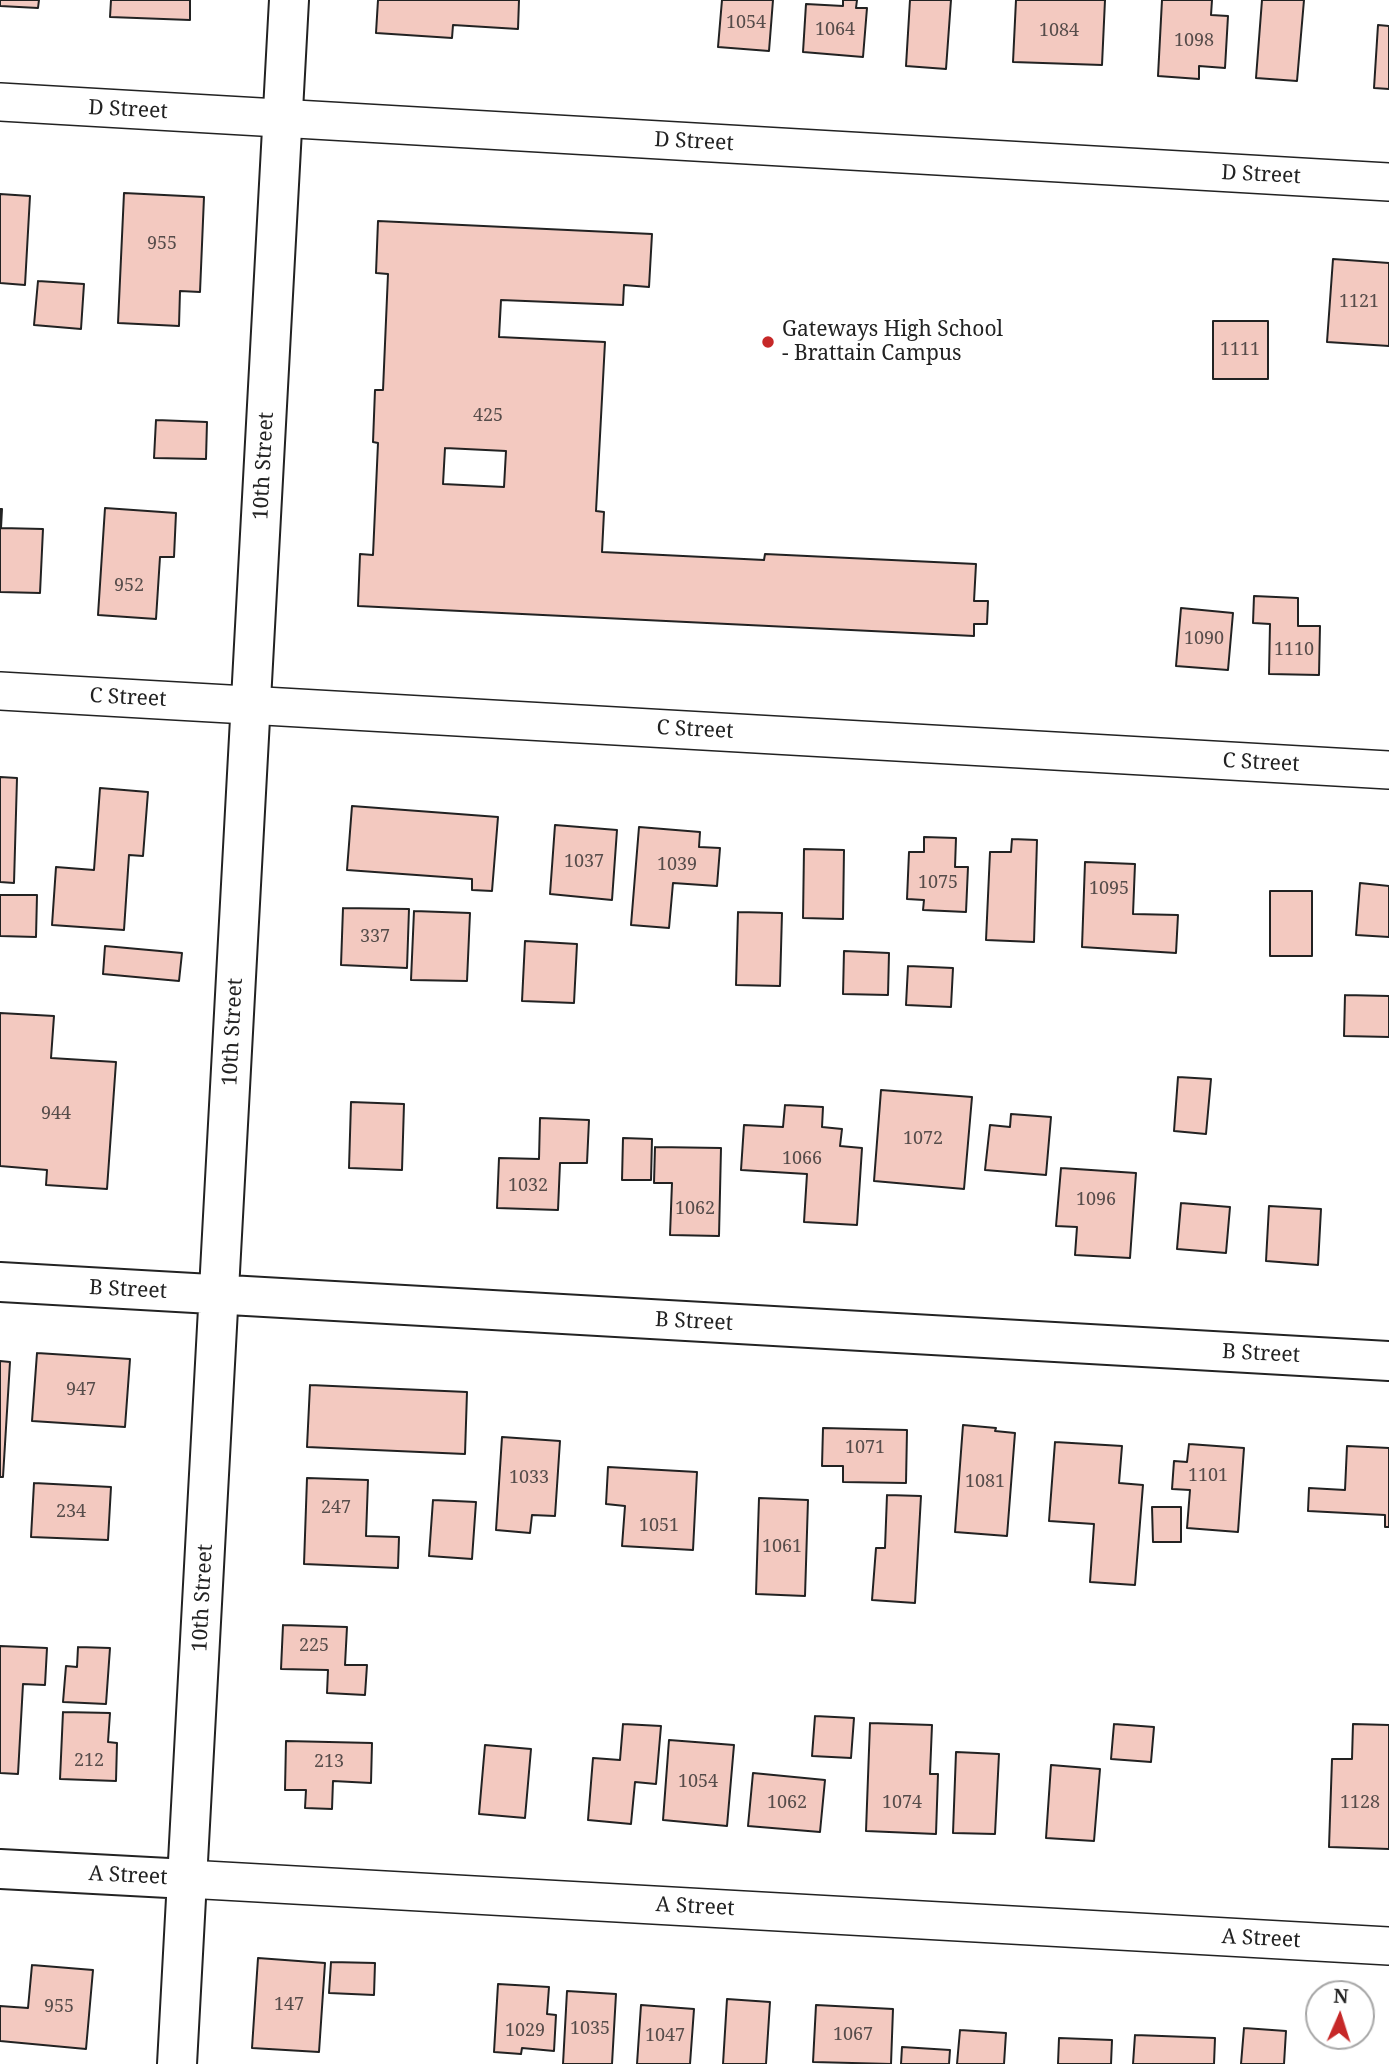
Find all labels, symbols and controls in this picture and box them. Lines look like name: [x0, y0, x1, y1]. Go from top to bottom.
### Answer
house number: 1054: [726, 12, 766, 34]
house number: 1064: [815, 19, 855, 41]
house number: 1084: [1039, 20, 1079, 42]
house number: 1098: [1174, 30, 1214, 52]
street label: D Street: [88, 95, 168, 125]
street label: D Street: [654, 127, 734, 157]
street label: D Street: [1221, 160, 1301, 190]
house number: 955: [147, 233, 177, 255]
house number: 1121: [1339, 291, 1379, 313]
place label: Gateways High School - Brattain Campus: [782, 317, 1003, 367]
marker: Gateways High School - Brattain Campus: [760, 334, 776, 350]
house number: 1111: [1220, 339, 1260, 361]
house number: 425: [473, 405, 503, 427]
street label: 10th Street: [249, 411, 279, 521]
house number: 952: [114, 575, 144, 597]
house number: 1090: [1184, 628, 1224, 650]
house number: 1110: [1274, 639, 1314, 661]
street label: C Street: [89, 683, 167, 713]
street label: C Street: [656, 715, 734, 745]
street label: C Street: [1222, 748, 1300, 778]
house number: 1037: [564, 851, 604, 873]
house number: 1039: [657, 854, 697, 876]
house number: 1075: [918, 872, 958, 894]
house number: 1095: [1089, 878, 1129, 900]
house number: 337: [360, 926, 390, 948]
street label: 10th Street: [218, 977, 248, 1087]
house number: 944: [41, 1103, 71, 1125]
house number: 1072: [903, 1128, 943, 1150]
house number: 1066: [782, 1148, 822, 1170]
house number: 1032: [508, 1175, 548, 1197]
house number: 1096: [1076, 1189, 1116, 1211]
house number: 1062: [675, 1198, 715, 1220]
street label: B Street: [89, 1275, 167, 1305]
street label: B Street: [655, 1307, 733, 1337]
street label: B Street: [1222, 1339, 1300, 1369]
house number: 947: [66, 1379, 96, 1401]
house number: 1071: [845, 1437, 885, 1459]
house number: 1101: [1188, 1465, 1228, 1487]
house number: 1033: [509, 1467, 549, 1489]
house number: 1081: [965, 1471, 1005, 1493]
house number: 247: [321, 1497, 351, 1519]
house number: 234: [56, 1501, 86, 1523]
house number: 1051: [639, 1515, 679, 1537]
house number: 1061: [762, 1536, 802, 1558]
street label: 10th Street: [188, 1543, 218, 1653]
house number: 225: [299, 1635, 329, 1657]
house number: 212: [74, 1750, 104, 1772]
house number: 213: [314, 1751, 344, 1773]
house number: 1054: [678, 1771, 718, 1793]
house number: 1062: [767, 1792, 807, 1814]
house number: 1074: [882, 1792, 922, 1814]
house number: 1128: [1340, 1792, 1380, 1814]
street label: A Street: [88, 1861, 168, 1891]
street label: A Street: [655, 1892, 735, 1922]
street label: A Street: [1221, 1924, 1301, 1954]
north arrow: [1305, 1980, 1375, 2050]
text: N: [1333, 1983, 1349, 2009]
house number: 147: [274, 1994, 304, 2016]
house number: 955: [44, 1996, 74, 2018]
house number: 1035: [570, 2018, 610, 2040]
house number: 1029: [505, 2020, 545, 2042]
house number: 1067: [833, 2024, 873, 2046]
house number: 1047: [645, 2025, 685, 2047]

